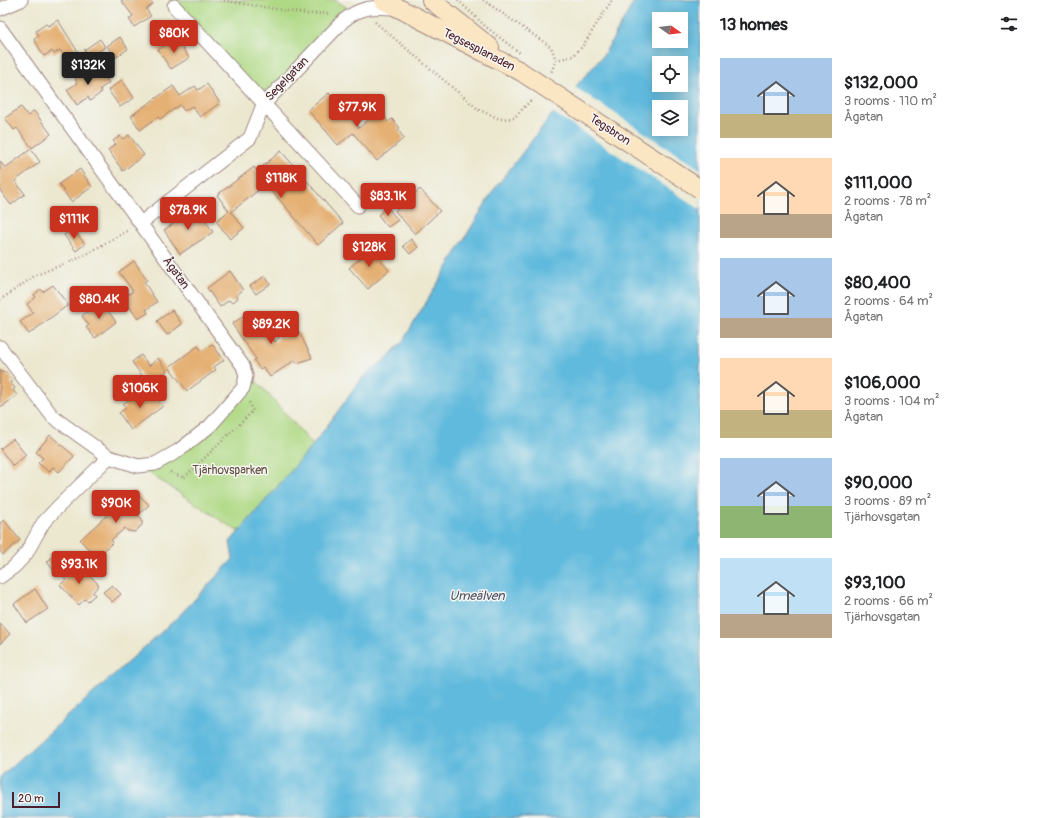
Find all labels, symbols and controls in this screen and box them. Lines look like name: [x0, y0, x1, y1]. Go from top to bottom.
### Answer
north arrow: [652, 12, 688, 48]
map controls: [652, 12, 688, 136]
icon: filters: [998, 13, 1020, 35]
text: 13 homes: [720, 14, 788, 35]
pin: $80K: [150, 20, 198, 54]
text: $80K: [159, 25, 189, 41]
street label: Tegsesplanaden: [440, 25, 518, 75]
pin: $132K: [60, 52, 116, 86]
street label: Segelgatan: [262, 54, 312, 104]
button: locate: [652, 56, 688, 92]
text: $132K: [71, 57, 105, 73]
text: $132,000: [844, 72, 918, 93]
icon: home: [752, 74, 800, 122]
text: 3 rooms · 110 m²: [844, 93, 937, 109]
pin: $77.9K: [324, 94, 390, 128]
text: $77.9K: [338, 99, 376, 115]
button: layers: [652, 100, 688, 136]
text: Ågatan: [844, 109, 883, 125]
street label: Tegsbron: [586, 111, 634, 149]
pin: $118K: [253, 165, 309, 199]
text: $118K: [265, 170, 297, 186]
text: $111,000: [844, 172, 912, 193]
icon: home: [752, 174, 800, 222]
pin: $83.1K: [355, 183, 421, 217]
text: $83.1K: [370, 188, 406, 204]
text: 2 rooms · 78 m²: [844, 193, 931, 209]
pin: $78.9K: [155, 197, 221, 231]
text: $78.9K: [169, 202, 207, 218]
pin: $111K: [46, 206, 102, 240]
text: Ågatan: [844, 209, 883, 225]
text: $111K: [59, 211, 89, 227]
pin: $128K: [341, 234, 397, 268]
text: $128K: [352, 239, 386, 255]
street label: Ågatan: [159, 253, 194, 292]
text: $80,400: [844, 272, 911, 293]
icon: home: [752, 274, 800, 322]
pin: $80.4K: [66, 286, 132, 320]
text: $80.4K: [79, 291, 119, 307]
text: 2 rooms · 64 m²: [844, 293, 933, 309]
text: Ågatan: [844, 309, 883, 325]
pin: $89.2K: [238, 311, 304, 345]
text: $89.2K: [252, 316, 290, 332]
text: $106,000: [844, 372, 921, 393]
icon: home: [752, 374, 800, 422]
pin: $106K: [112, 375, 168, 409]
text: $106K: [122, 380, 158, 396]
text: 3 rooms · 104 m²: [844, 393, 939, 409]
text: Ågatan: [844, 409, 883, 425]
park label: Tjärhovsparken: [192, 463, 268, 478]
text: $90,000: [844, 472, 913, 493]
icon: home: [752, 474, 800, 522]
pin: $90K: [92, 490, 140, 524]
text: 3 rooms · 89 m²: [844, 493, 931, 509]
text: $90K: [101, 495, 131, 511]
text: Tjärhovsgatan: [844, 509, 920, 525]
pin: $93.1K: [46, 551, 112, 585]
text: $93.1K: [61, 556, 97, 572]
text: $93,100: [844, 572, 906, 593]
icon: home: [752, 574, 800, 622]
water label: Umeälven: [449, 588, 505, 604]
text: 2 rooms · 66 m²: [844, 593, 933, 609]
text: Tjärhovsgatan: [844, 609, 920, 625]
scale bar: [12, 790, 60, 809]
text: 20 m: [18, 792, 44, 805]

